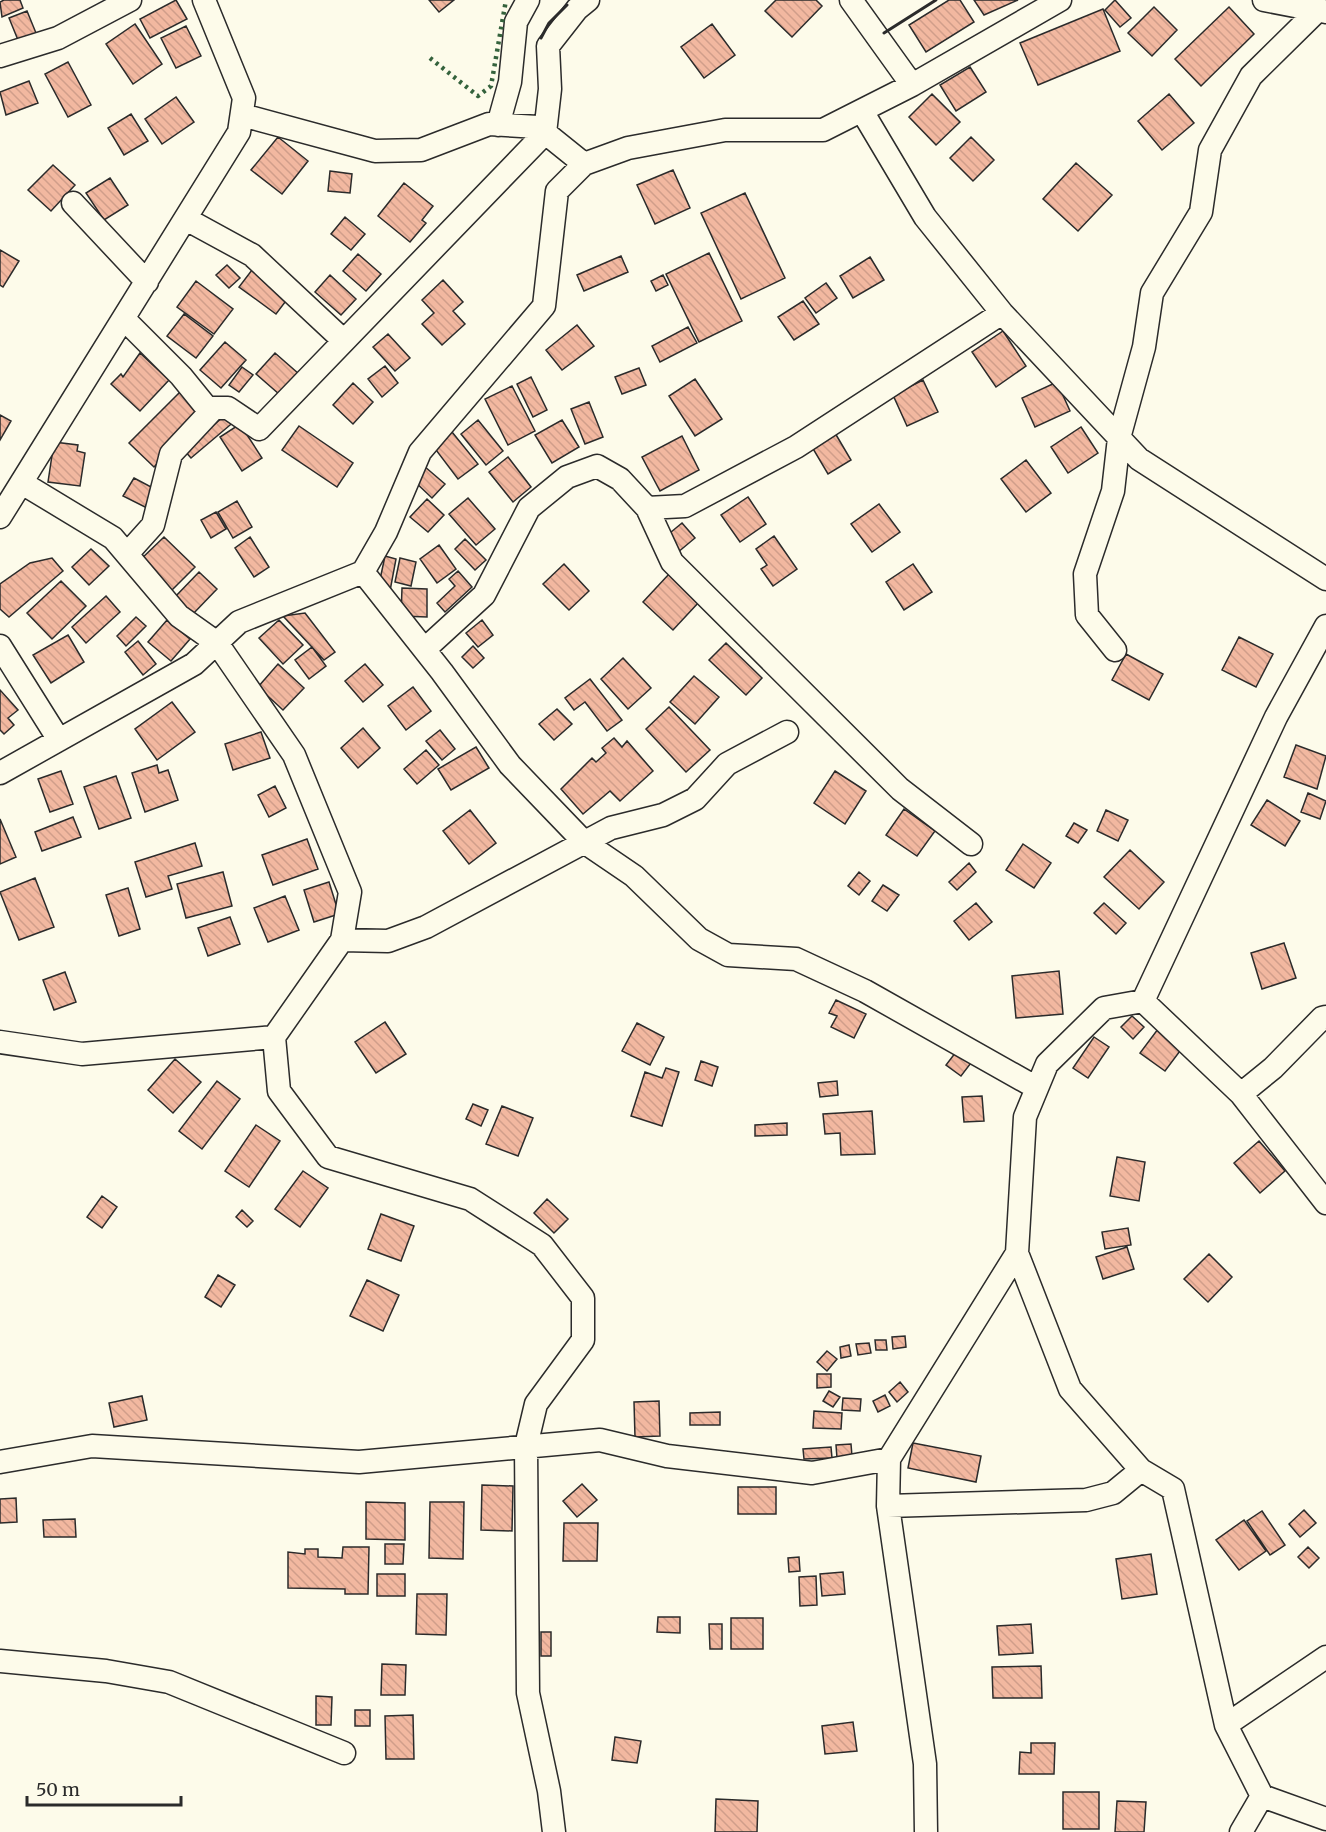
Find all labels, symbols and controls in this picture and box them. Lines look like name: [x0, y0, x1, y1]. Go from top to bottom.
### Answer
scale bar: [27, 1769, 182, 1807]
text: 50 m: [36, 1778, 80, 1801]

